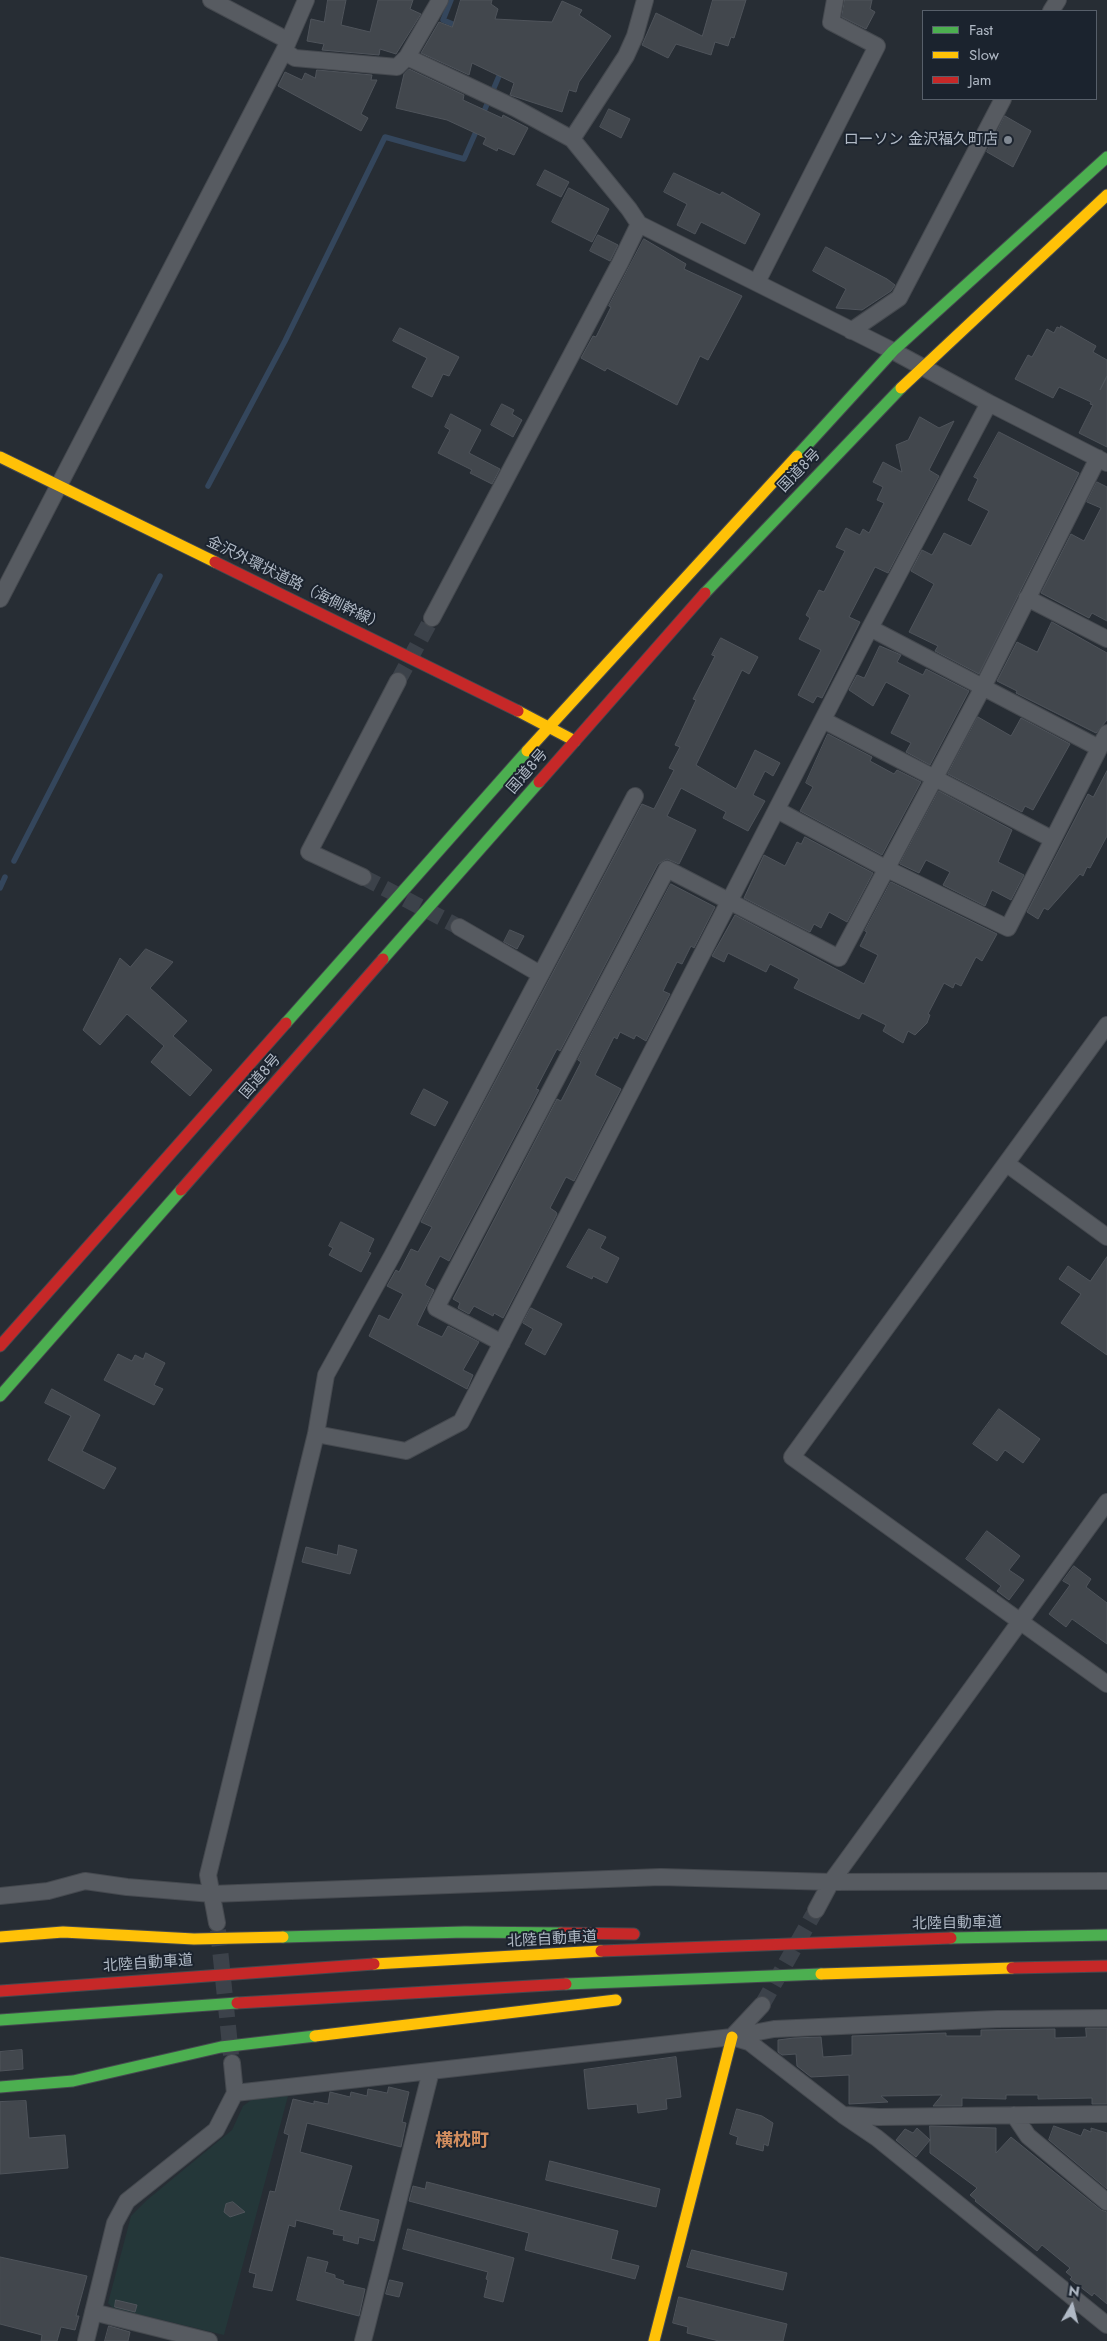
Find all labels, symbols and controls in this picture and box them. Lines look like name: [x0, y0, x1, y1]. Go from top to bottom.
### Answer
legend: [922, 10, 1097, 100]
text: Fast: [969, 19, 993, 41]
text: Slow: [969, 44, 999, 66]
text: Jam: [969, 69, 992, 91]
place label: ローソン 金沢福久町店: [844, 131, 998, 149]
marker: ローソン 金沢福久町店: [1002, 134, 1014, 146]
street label: 国道8号: [775, 446, 825, 496]
street label: 金沢外環状道路（海側幹線）: [203, 533, 387, 635]
street label: 国道8号: [504, 746, 552, 798]
street label: 国道8号: [237, 1051, 285, 1103]
street label: 北陸自動車道: [912, 1914, 1002, 1934]
street label: 北陸自動車道: [507, 1929, 597, 1951]
street label: 北陸自動車道: [102, 1952, 194, 1976]
district label: 横枕町: [435, 2131, 489, 2153]
text: N: [1067, 2280, 1081, 2302]
north arrow: [1047, 2281, 1097, 2331]

